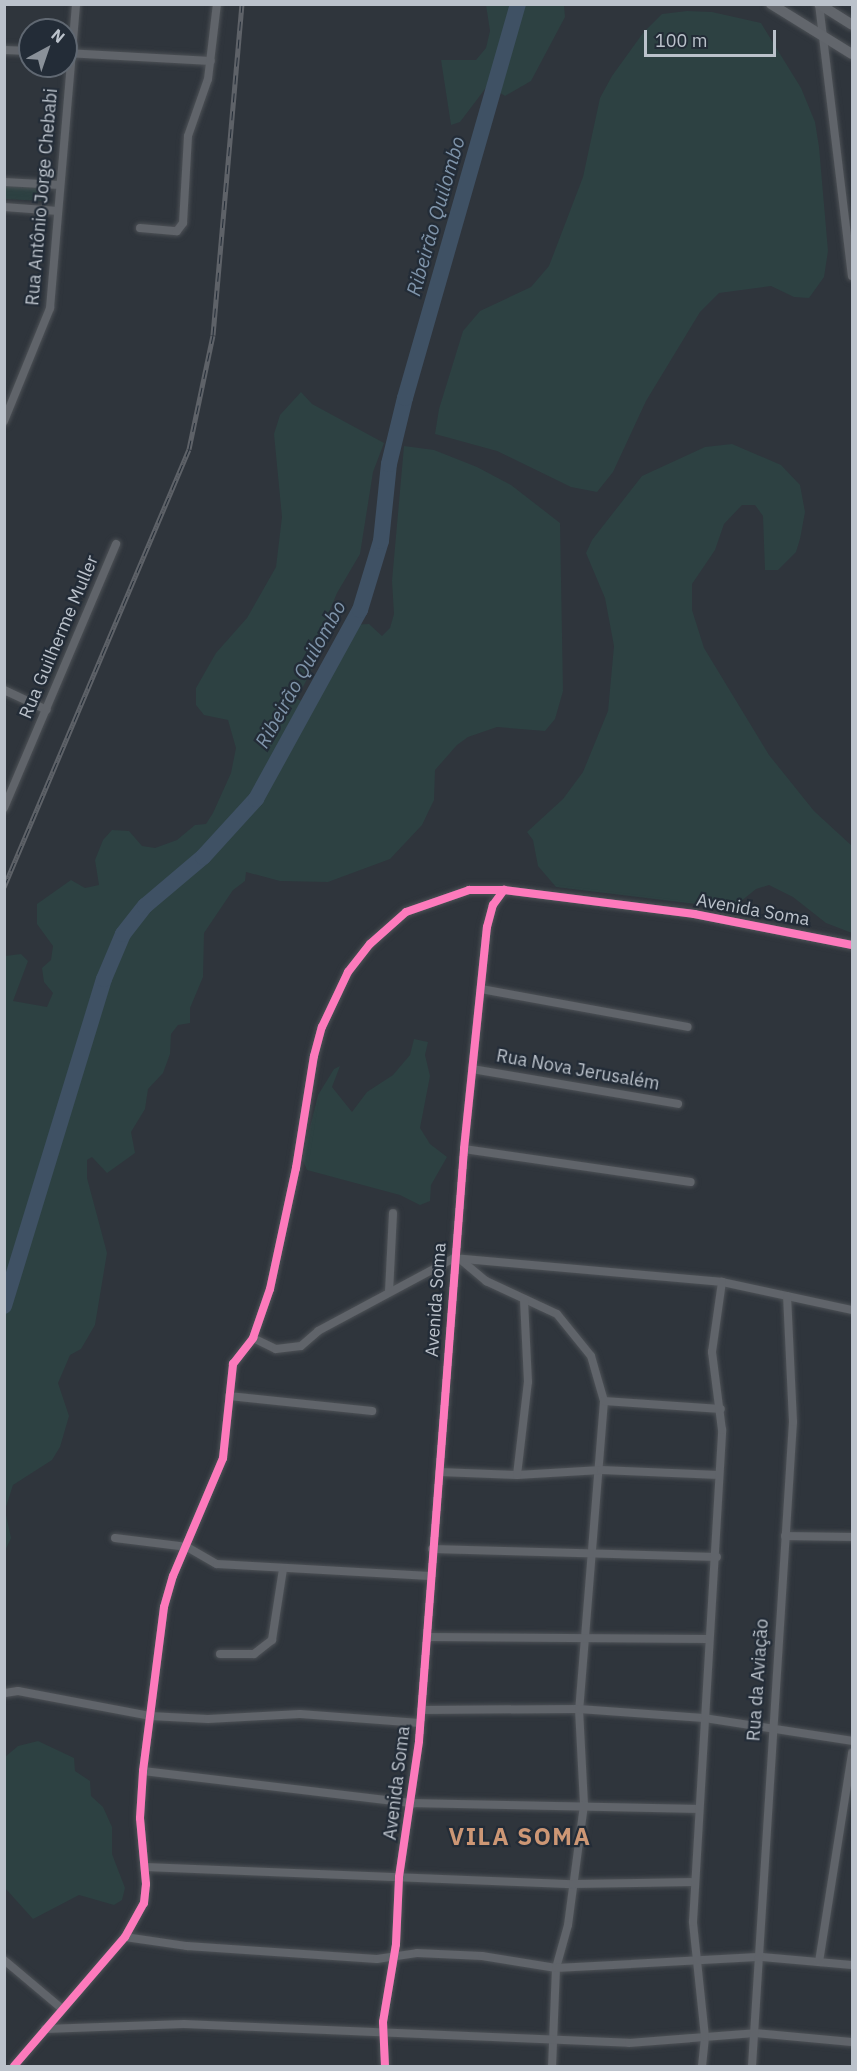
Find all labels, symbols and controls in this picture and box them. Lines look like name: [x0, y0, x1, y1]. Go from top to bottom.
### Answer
north arrow: [18, 18, 78, 78]
scale bar: [647, 18, 779, 56]
text: N: [47, 24, 69, 47]
text: 100 m: [655, 29, 707, 52]
street label: Rua Antônio Jorge Chebabi: [22, 87, 62, 307]
water label: Ribeirão Quilombo: [401, 133, 469, 299]
street label: Rua Guilherme Muller: [15, 552, 103, 722]
water label: Ribeirão Quilombo: [250, 596, 350, 752]
street label: Avenida Soma: [695, 889, 811, 931]
street label: Rua Nova Jerusalém: [495, 1045, 661, 1095]
street label: Avenida Soma: [421, 1242, 451, 1358]
street label: Rua da Aviação: [743, 1618, 773, 1742]
street label: Avenida Soma: [379, 1725, 415, 1841]
district label: VILA SOMA: [449, 1823, 591, 1851]

